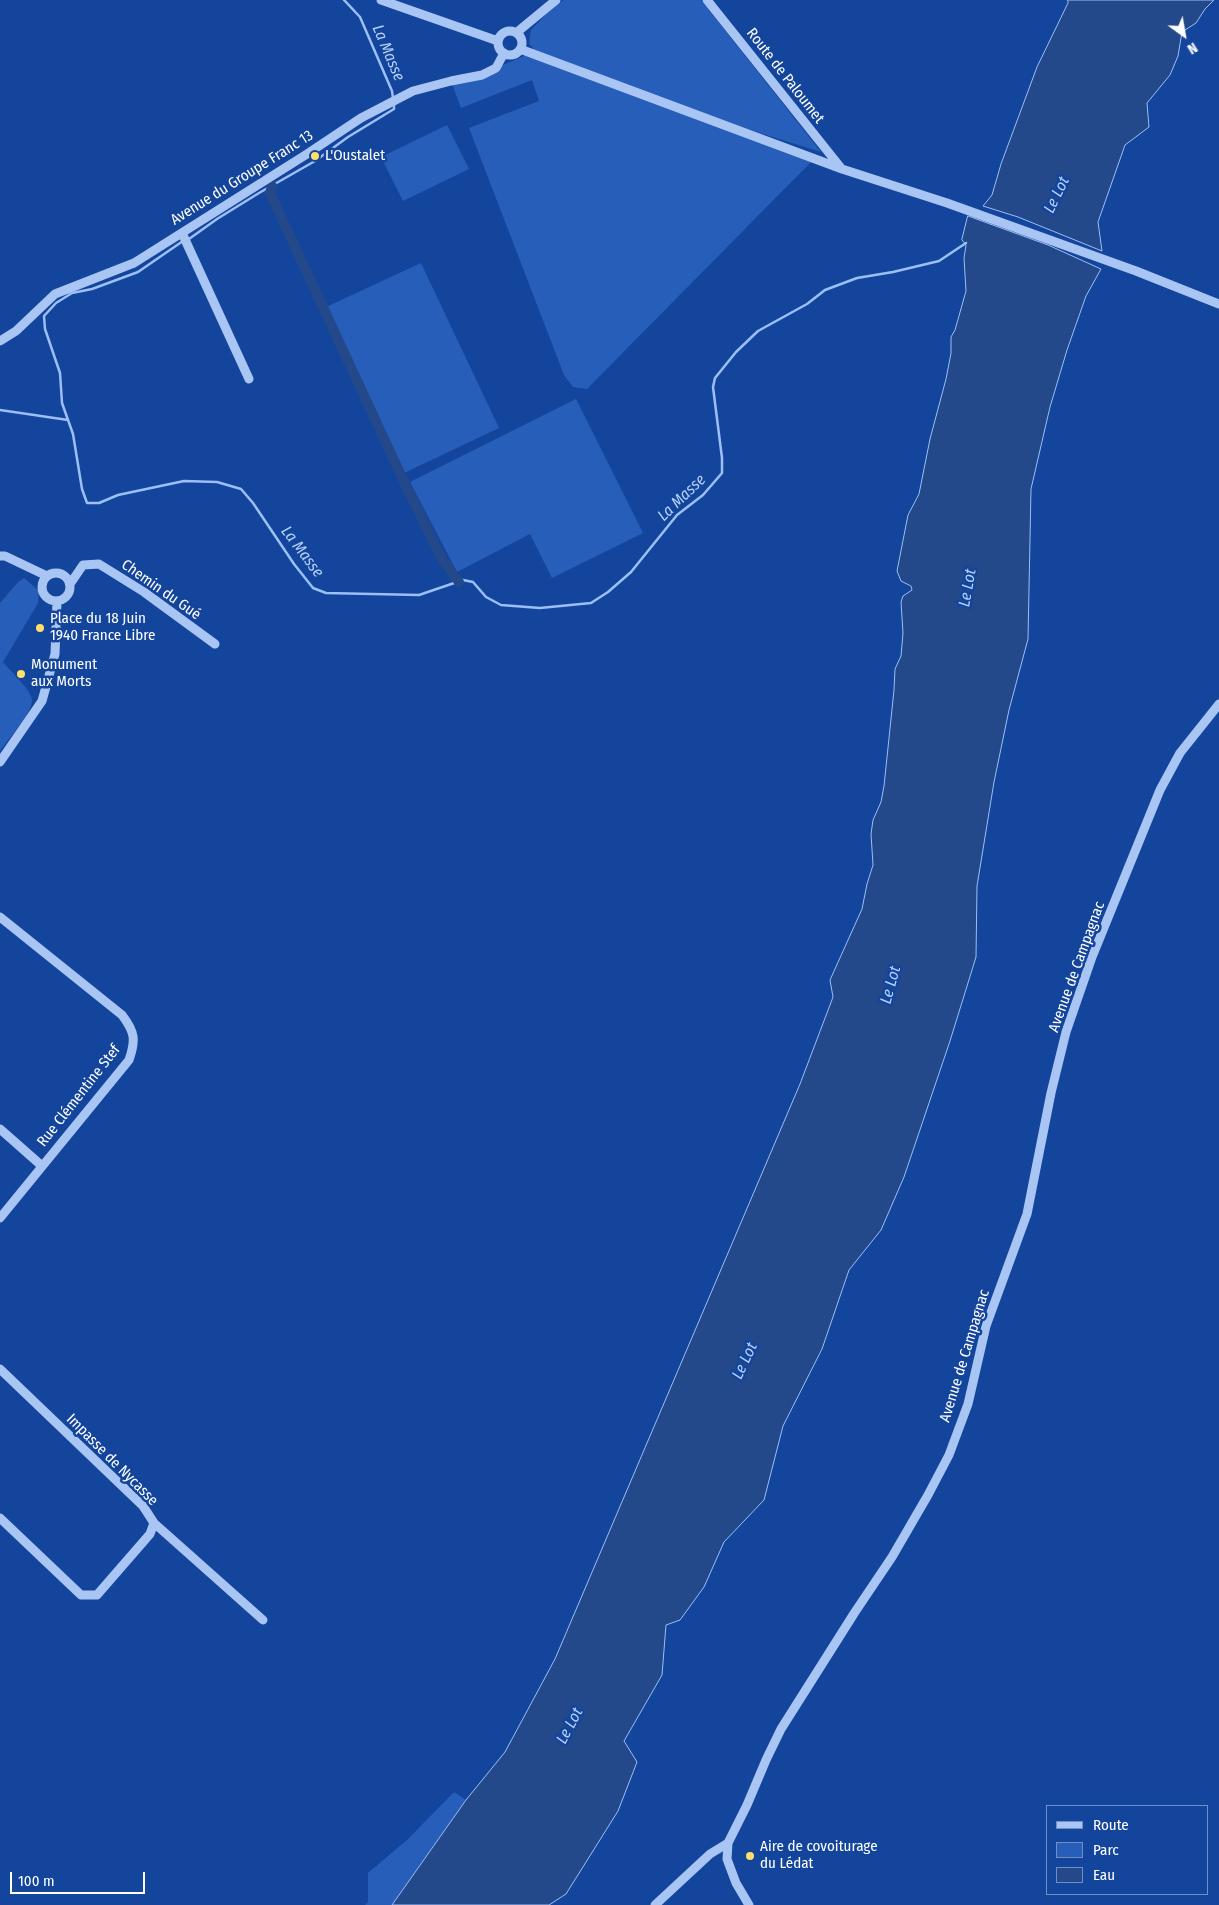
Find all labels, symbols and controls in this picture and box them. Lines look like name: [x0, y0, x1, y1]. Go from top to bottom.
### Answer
north arrow: [1159, 10, 1209, 60]
water label: La Masse: [368, 22, 408, 84]
street label: Route de Paloumet: [742, 25, 828, 127]
text: N: [1184, 39, 1200, 58]
street label: Avenue du Groupe Franc 13: [167, 127, 317, 229]
place label: L'Oustalet: [325, 147, 385, 165]
marker: L'Oustalet: [309, 150, 321, 162]
water label: Le Lot: [1040, 174, 1074, 216]
water label: La Masse: [654, 471, 710, 525]
water label: La Masse: [277, 523, 327, 581]
street label: Chemin du Gué: [118, 556, 204, 624]
water label: Le Lot: [955, 568, 981, 608]
place label: Place du 18 Juin 1940 France Libre: [50, 610, 155, 645]
marker: Place du 18 Juin 1940 France Libre: [34, 622, 46, 634]
place label: Monument aux Morts: [31, 656, 97, 691]
marker: Monument aux Morts: [15, 668, 27, 680]
street label: Avenue de Campagnac: [1045, 899, 1109, 1035]
water label: Le Lot: [877, 964, 905, 1006]
street label: Rue Clémentine Stef: [34, 1042, 124, 1150]
street label: Avenue de Campagnac: [936, 1288, 994, 1424]
water label: Le Lot: [728, 1340, 762, 1382]
street label: Impasse de Nycasse: [62, 1410, 162, 1510]
water label: Le Lot: [553, 1705, 587, 1747]
legend: [1046, 1805, 1209, 1895]
text: Route: [1093, 1816, 1129, 1834]
place label: Aire de covoiturage du Lédat: [760, 1838, 878, 1873]
text: Parc: [1093, 1841, 1119, 1859]
marker: Aire de covoiturage du Lédat: [744, 1850, 756, 1862]
scale bar: [12, 1862, 148, 1894]
text: Eau: [1093, 1866, 1115, 1884]
text: 100 m: [18, 1872, 55, 1890]

